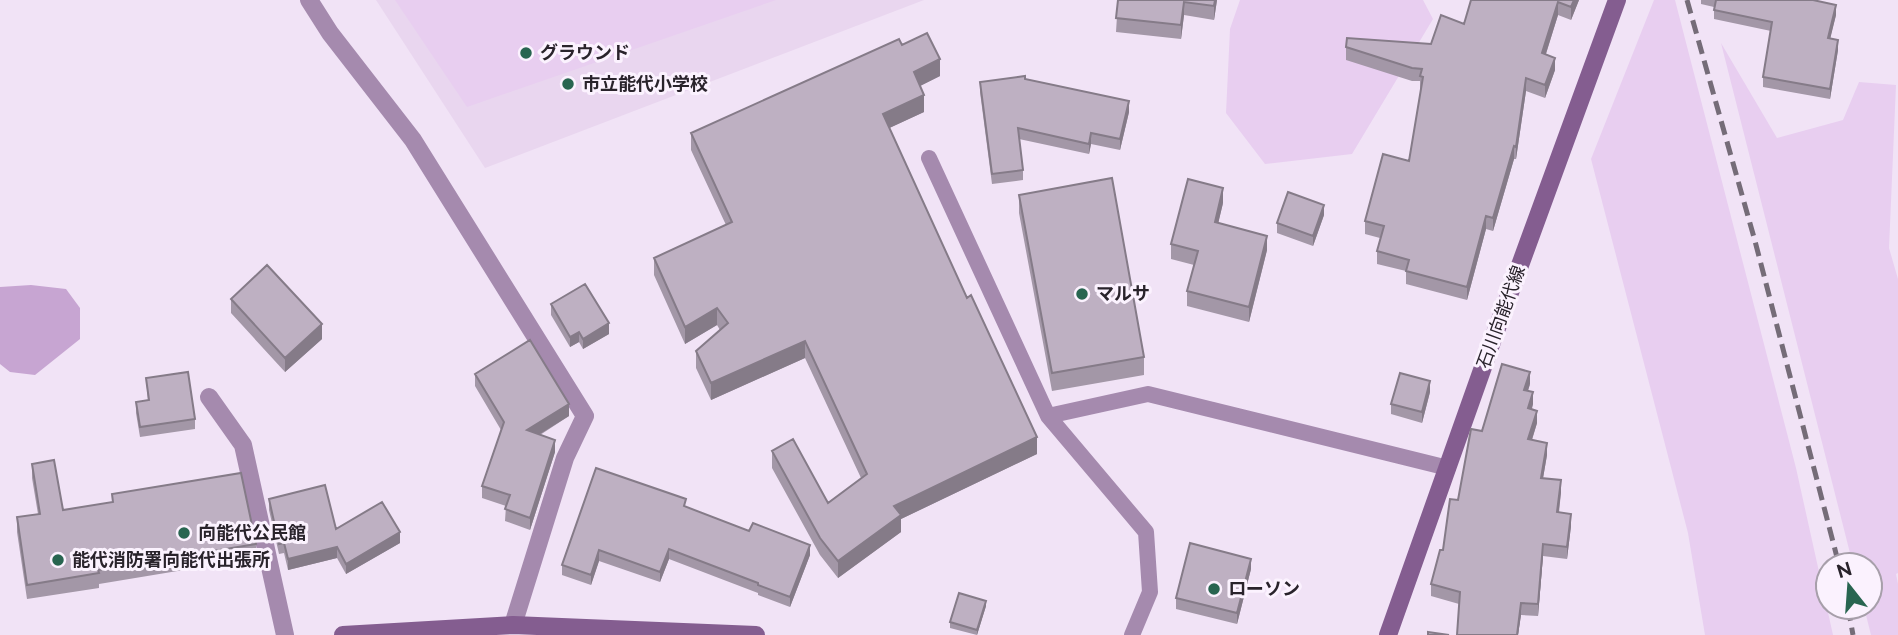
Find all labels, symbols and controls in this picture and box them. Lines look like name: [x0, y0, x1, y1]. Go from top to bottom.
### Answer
place label: グラウンド: [540, 42, 630, 63]
marker: グラウンド: [518, 45, 534, 61]
place label: 市立能代小学校: [582, 73, 708, 94]
marker: 市立能代小学校: [560, 76, 576, 92]
street label: 石川向能代線: [1472, 262, 1529, 371]
place label: マルサ: [1096, 283, 1150, 304]
marker: マルサ: [1074, 286, 1090, 302]
place label: 向能代公民館: [198, 522, 306, 543]
marker: 向能代公民館: [176, 525, 192, 541]
place label: 能代消防署向能代出張所: [72, 549, 270, 570]
north arrow: [1814, 551, 1884, 621]
marker: 能代消防署向能代出張所: [50, 552, 66, 568]
text: N: [1834, 557, 1854, 582]
place label: ローソン: [1228, 578, 1300, 599]
marker: ローソン: [1206, 581, 1222, 597]

